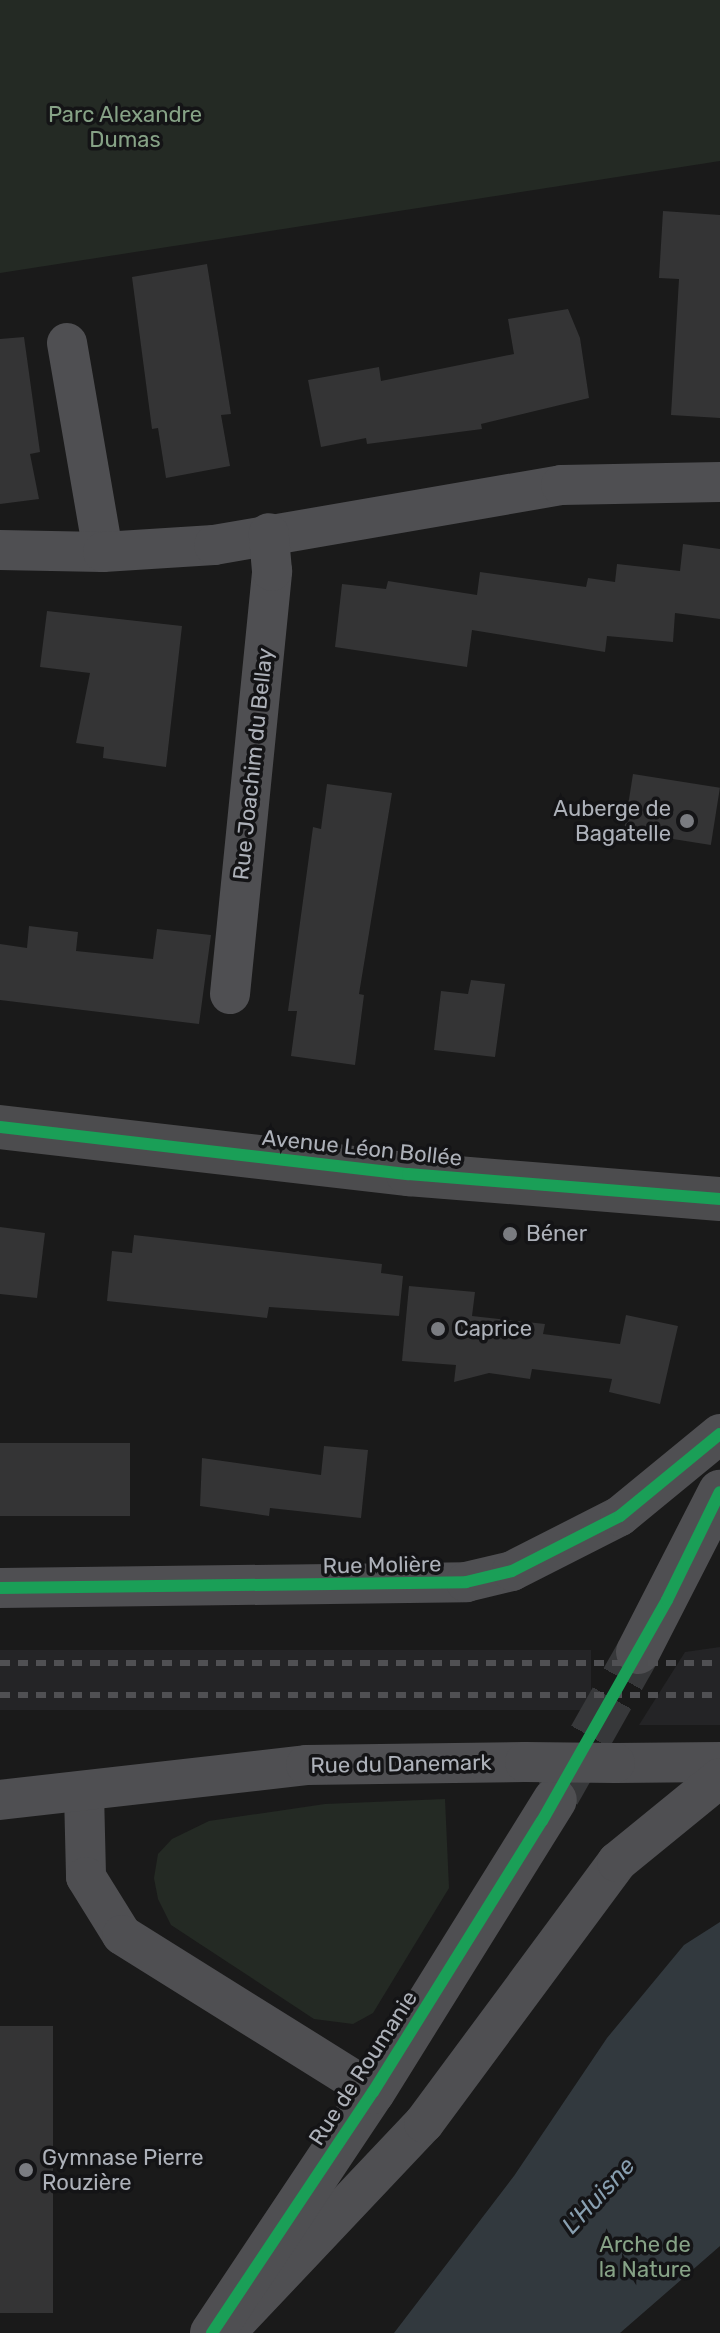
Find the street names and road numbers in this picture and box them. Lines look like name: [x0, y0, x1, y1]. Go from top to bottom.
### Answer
street label: Rue Joachim du Bellay: [228, 647, 278, 881]
street label: Avenue Léon Bollée: [261, 1124, 463, 1172]
street label: Rue Molière: [322, 1551, 442, 1579]
street label: Rue du Danemark: [310, 1749, 492, 1779]
street label: Rue de Roumanie: [303, 1986, 423, 2150]

